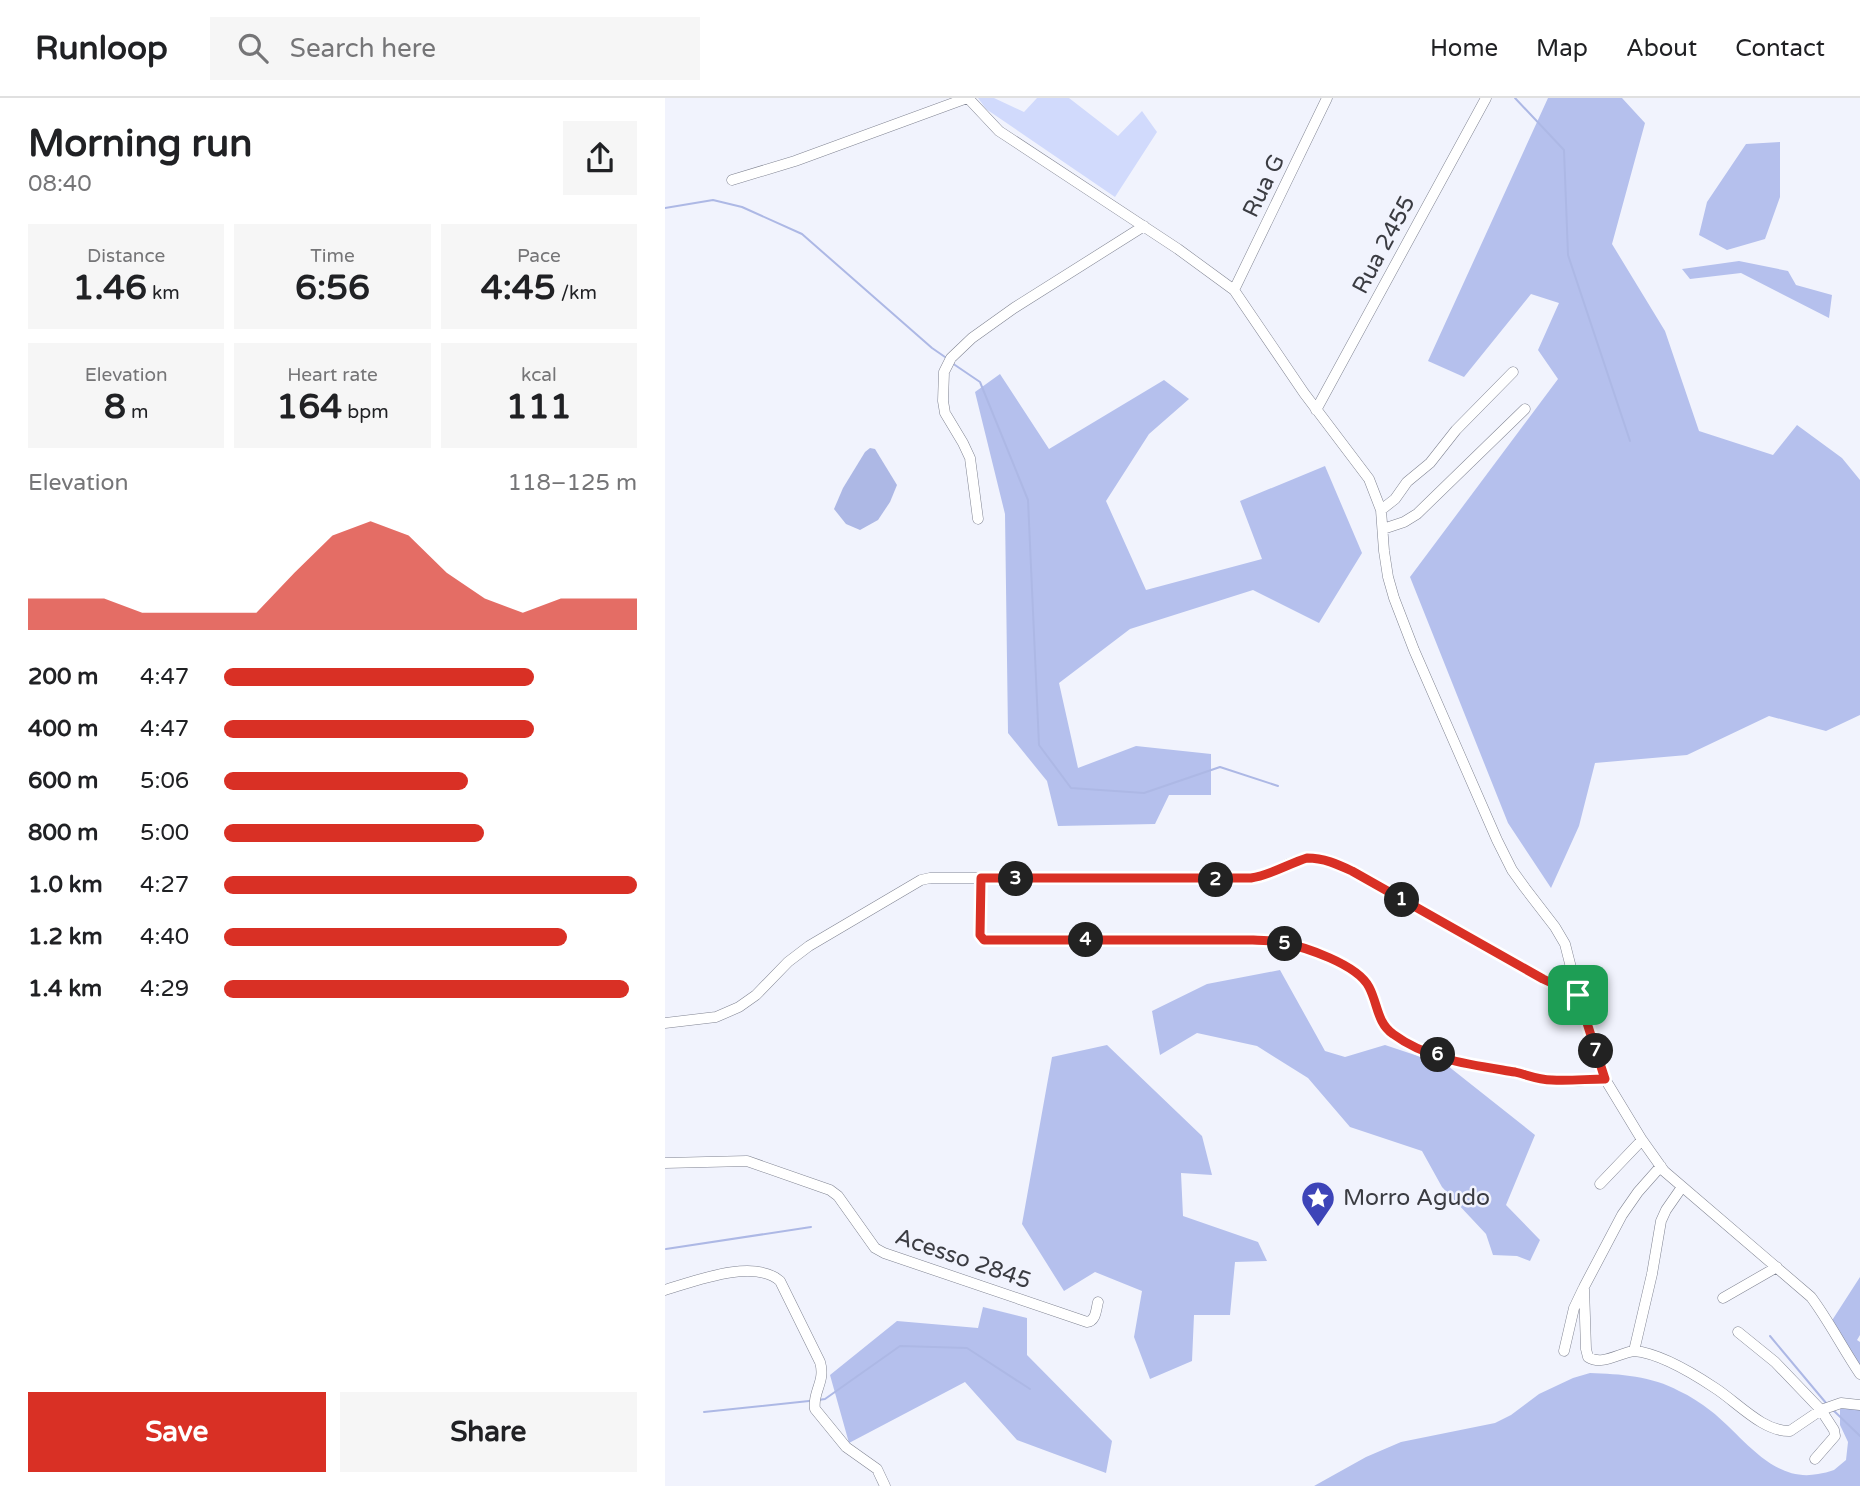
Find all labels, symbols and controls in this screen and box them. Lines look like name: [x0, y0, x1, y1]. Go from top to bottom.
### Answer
search box: [210, 17, 700, 80]
text: Runloop: [35, 29, 168, 68]
icon: search: [234, 29, 272, 67]
text: Search here: [290, 33, 436, 64]
text: Home: [1430, 34, 1498, 63]
text: Map: [1536, 34, 1588, 63]
text: About: [1626, 34, 1697, 63]
text: Contact: [1735, 34, 1825, 63]
text: Morning run: [28, 121, 252, 167]
button: share: [563, 121, 637, 195]
street label: Rua G: [1237, 150, 1291, 222]
text: 08:40: [28, 170, 92, 198]
street label: Rua 2455: [1347, 191, 1421, 299]
text: Distance: [87, 245, 165, 267]
text: Time: [310, 245, 355, 267]
text: Pace: [517, 245, 561, 267]
text: 1.46: [73, 267, 147, 309]
text: 6:56: [295, 267, 370, 309]
text: 4:45: [481, 267, 556, 309]
text: km: [147, 282, 180, 304]
text: /km: [556, 282, 597, 304]
text: Elevation: [85, 364, 168, 386]
text: Heart rate: [287, 364, 378, 386]
text: kcal: [521, 364, 557, 386]
text: 8: [104, 386, 126, 428]
text: 164: [276, 386, 342, 428]
text: 111: [506, 386, 572, 428]
text: m: [126, 401, 148, 423]
text: bpm: [342, 401, 389, 423]
text: Elevation: [28, 469, 129, 497]
text: 118–125 m: [508, 469, 637, 497]
text: 200 m: [28, 663, 98, 691]
text: 4:47: [140, 663, 189, 691]
text: 400 m: [28, 715, 98, 743]
text: 4:47: [140, 715, 189, 743]
text: 600 m: [28, 767, 98, 795]
text: 5:06: [140, 767, 189, 795]
text: 800 m: [28, 819, 98, 847]
text: 5:00: [140, 819, 189, 847]
pin: 3: [999, 862, 1033, 896]
pin: 2: [1199, 862, 1233, 898]
text: 3: [1010, 867, 1021, 889]
text: 2: [1210, 868, 1221, 890]
text: 1.0 km: [28, 871, 103, 899]
text: 4:27: [140, 871, 189, 899]
pin: 1: [1385, 882, 1419, 918]
text: 1: [1396, 888, 1407, 910]
pin: 4: [1069, 922, 1103, 958]
text: 1.2 km: [28, 923, 103, 951]
text: 4:40: [140, 923, 189, 951]
pin: 5: [1267, 926, 1303, 962]
text: 4: [1080, 928, 1091, 950]
text: 5: [1279, 932, 1290, 954]
pin: [1548, 965, 1608, 1025]
text: 1.4 km: [28, 975, 102, 1003]
text: 4:29: [140, 975, 189, 1003]
icon: arrive: [1559, 976, 1597, 1014]
pin: 7: [1579, 1034, 1613, 1068]
pin: 6: [1421, 1038, 1455, 1072]
text: 7: [1590, 1039, 1601, 1061]
text: 6: [1432, 1043, 1443, 1065]
place icon: Morro Agudo: [1299, 1179, 1337, 1228]
place label: Morro Agudo: [1343, 1184, 1490, 1212]
street label: Acesso 2845: [891, 1223, 1035, 1295]
button: Save: [28, 1392, 326, 1472]
button: Share: [340, 1392, 637, 1472]

